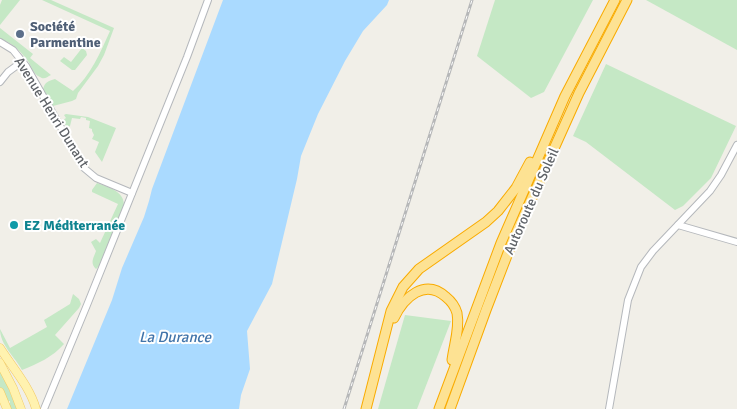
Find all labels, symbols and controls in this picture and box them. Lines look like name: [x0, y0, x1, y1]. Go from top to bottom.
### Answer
place label: Société Parmentine: [30, 18, 101, 51]
marker: Société Parmentine: [14, 28, 26, 40]
street label: Avenue Henri Dunant: [11, 54, 93, 171]
street label: Autoroute du Soleil: [500, 145, 563, 257]
place label: EZ Méditerranée: [24, 217, 125, 234]
marker: EZ Méditerranée: [8, 219, 20, 231]
water label: La Durance: [139, 328, 213, 346]

